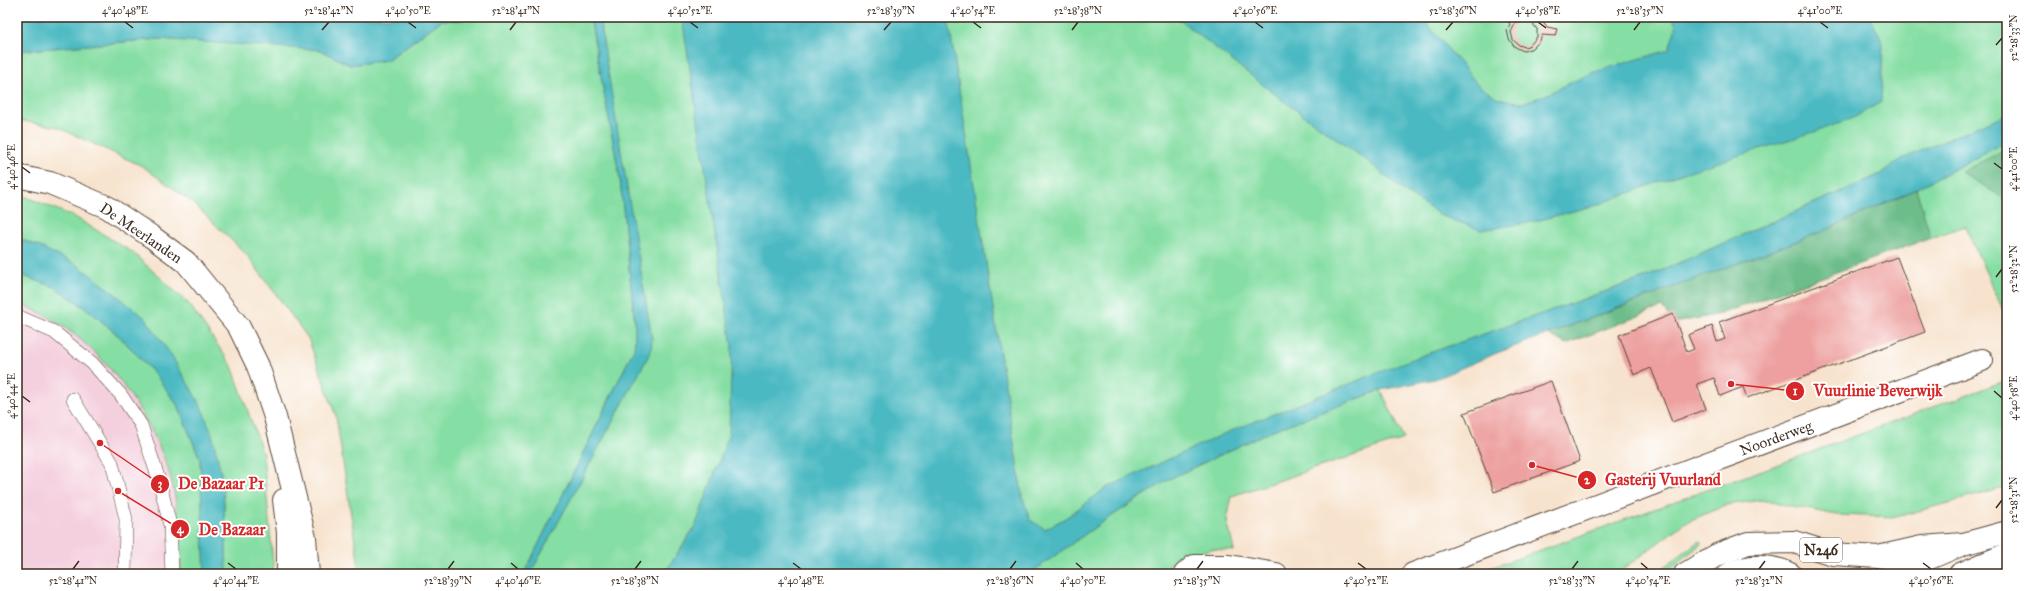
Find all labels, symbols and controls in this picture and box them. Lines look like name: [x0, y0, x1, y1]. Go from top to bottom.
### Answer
text: 4°40'48"E: [102, 5, 148, 17]
text: 52°28'42"N: [304, 5, 354, 17]
text: 4°40'50"E: [385, 5, 431, 17]
text: 52°28'41"N: [492, 5, 541, 17]
text: 4°40'52"E: [668, 5, 712, 17]
text: 52°28'39"N: [867, 5, 916, 17]
text: 4°40'54"E: [951, 5, 995, 17]
text: 52°28'38"N: [1054, 5, 1103, 17]
text: 4°40'56"E: [1233, 5, 1277, 17]
text: 52°28'36"N: [1429, 5, 1478, 17]
text: 4°40'58"E: [1516, 5, 1560, 17]
text: 52°28'35"N: [1616, 5, 1664, 17]
text: 4°41'00"E: [1798, 5, 1842, 17]
text: 52°28'33"N: [2008, 14, 2020, 62]
text: 4°40'46"E: [6, 144, 18, 190]
text: 4°41'00"E: [2008, 147, 2020, 191]
street label: De Meerlanden: [97, 199, 185, 267]
text: 52°28'32"N: [2008, 244, 2020, 293]
text: 4°40'44"E: [6, 373, 18, 419]
text: 4°40'58"E: [2008, 376, 2020, 420]
callout: Vuurlinie Beverwijk: [1785, 377, 1950, 405]
text: Vuurlinie Beverwijk: [1812, 381, 1943, 401]
text: 1: [1793, 384, 1798, 398]
street label: Noorderweg: [1737, 416, 1816, 459]
callout: Gasterij Vuurland: [1577, 466, 1729, 494]
callout: De Bazaar P1: [150, 470, 272, 498]
text: Gasterij Vuurland: [1605, 470, 1722, 490]
text: 2: [1584, 473, 1591, 487]
text: De Bazaar P1: [178, 474, 265, 493]
text: 52°28'31"N: [2008, 476, 2020, 524]
text: 3: [158, 477, 163, 492]
callout: De Bazaar: [170, 515, 273, 543]
text: De Bazaar: [199, 520, 266, 539]
text: 4: [177, 522, 185, 537]
road number: N246: [1800, 538, 1842, 562]
text: 52°28'41"N: [49, 575, 98, 587]
text: 4°40'44"E: [213, 575, 259, 587]
text: 52°28'39"N: [424, 575, 473, 587]
text: 4°40'46"E: [495, 575, 541, 587]
text: 52°28'38"N: [611, 575, 660, 587]
text: 4°40'48"E: [778, 575, 824, 587]
text: 52°28'36"N: [986, 575, 1035, 587]
text: 4°40'50"E: [1060, 575, 1106, 587]
text: 52°28'35"N: [1173, 575, 1221, 587]
text: 4°40'52"E: [1344, 575, 1388, 587]
text: 52°28'33"N: [1548, 575, 1596, 587]
text: 4°40'54"E: [1626, 575, 1670, 587]
text: 52°28'32"N: [1735, 575, 1784, 587]
text: 4°40'56"E: [1909, 575, 1953, 587]

